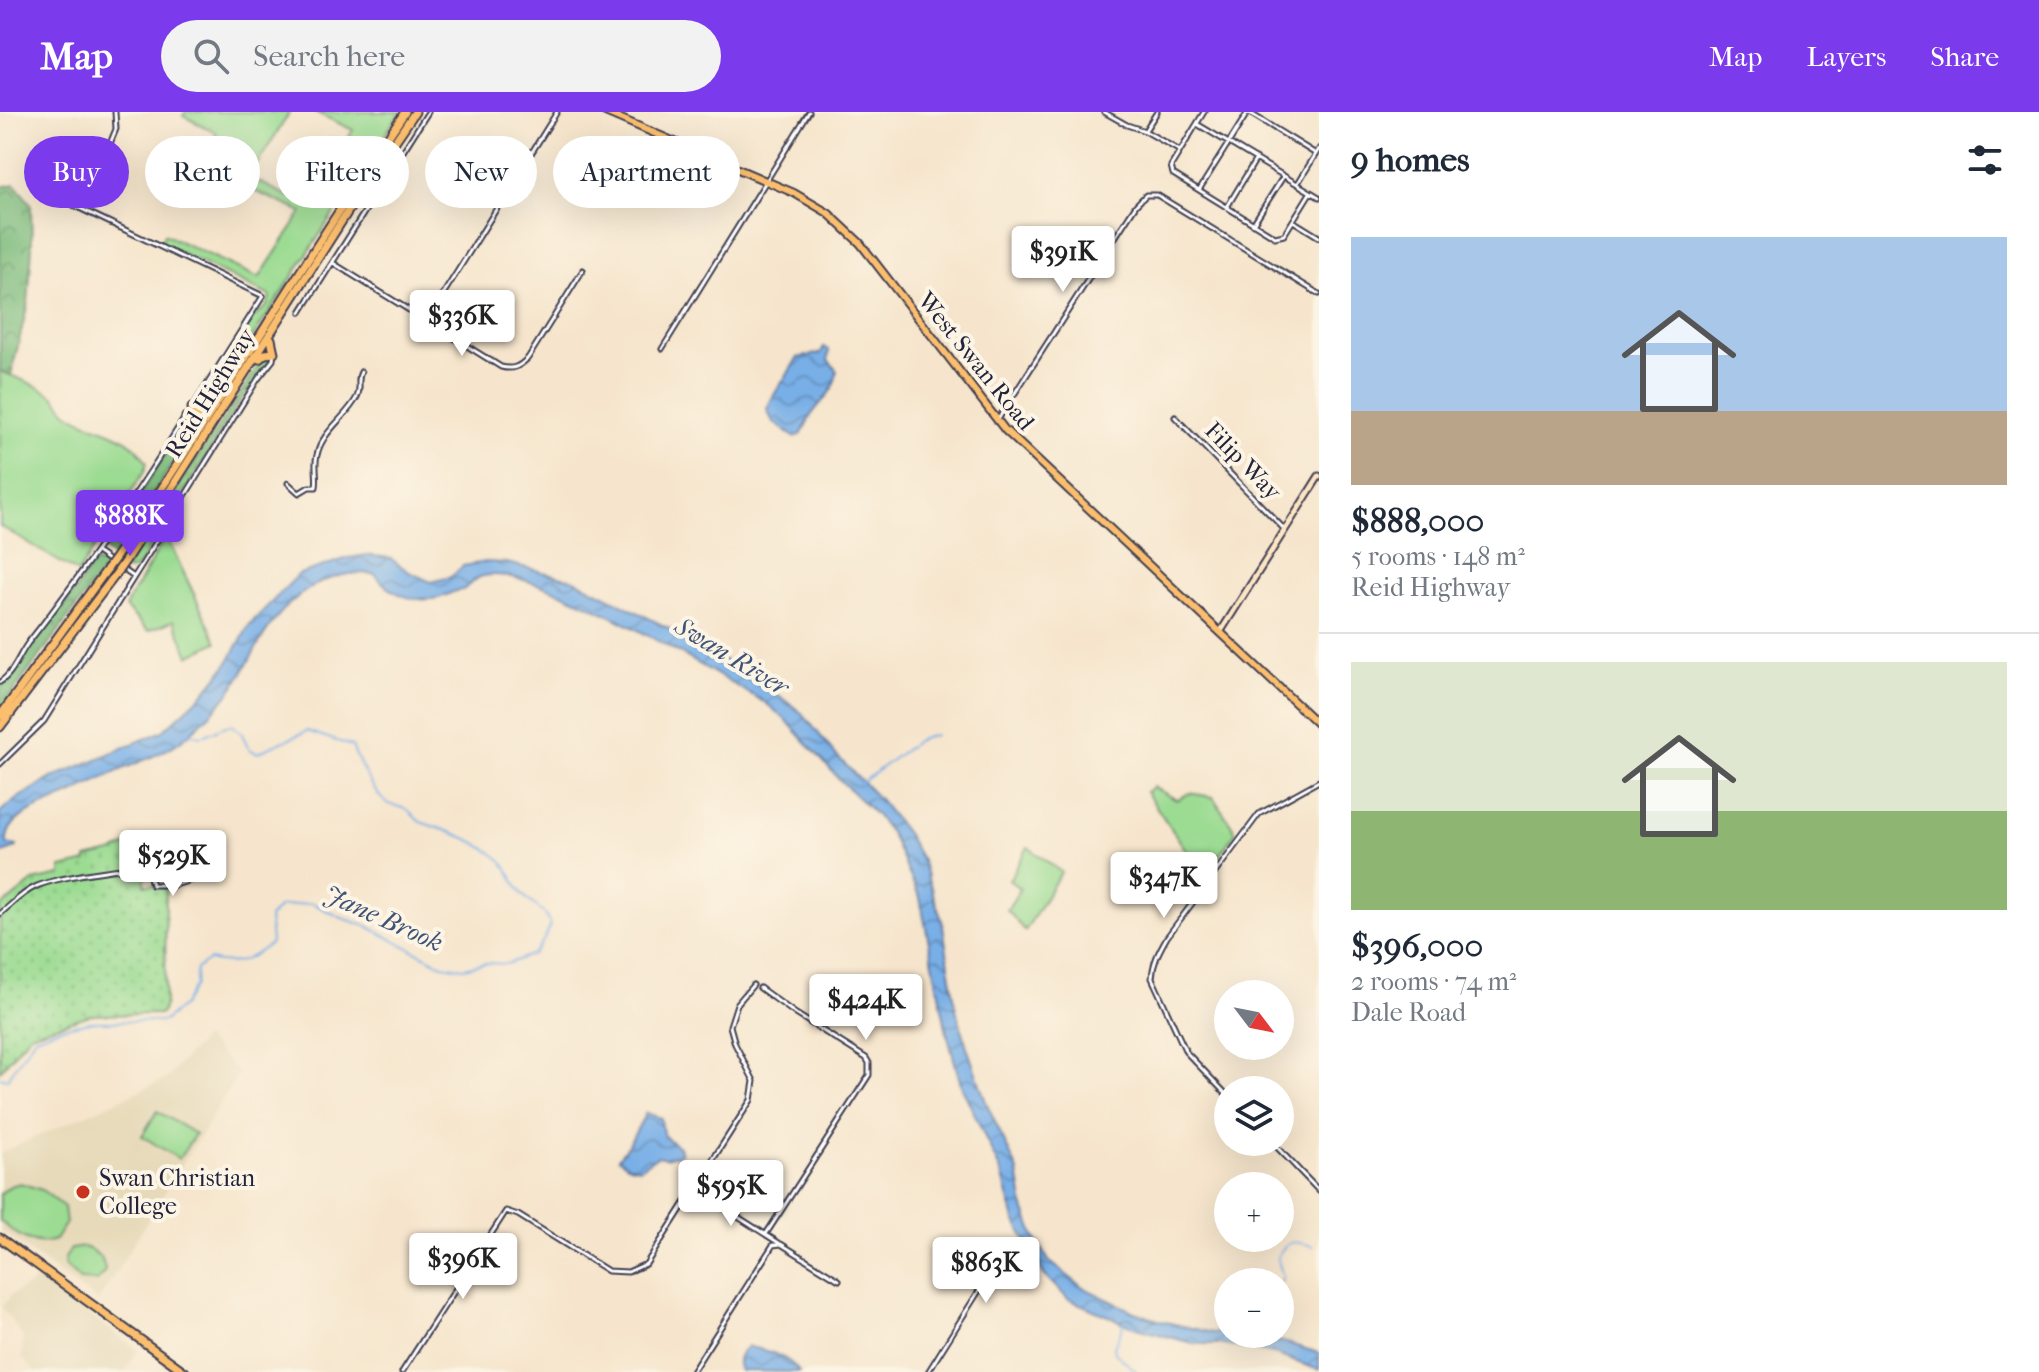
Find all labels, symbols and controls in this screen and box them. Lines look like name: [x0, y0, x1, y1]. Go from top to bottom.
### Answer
search box: [161, 20, 721, 92]
text: Map: [40, 34, 113, 79]
icon: search: [189, 34, 233, 78]
text: Search here: [253, 39, 405, 74]
text: Map: [1709, 40, 1762, 73]
text: Layers: [1806, 40, 1886, 73]
text: Share: [1930, 40, 1999, 73]
chip: Buy: [24, 136, 129, 208]
chip: Rent: [145, 136, 260, 208]
chip: Filters: [276, 136, 409, 208]
chip: New: [425, 136, 537, 208]
chip: Apartment: [553, 136, 740, 208]
icon: filters: [1963, 138, 2007, 182]
text: 9 homes: [1351, 140, 1470, 180]
pin: $391K: [1007, 226, 1119, 294]
text: $391K: [1030, 236, 1096, 267]
street label: West Swan Road: [911, 286, 1041, 436]
icon: home: [1607, 289, 1751, 433]
pin: $336K: [406, 290, 518, 358]
text: $336K: [428, 300, 496, 331]
street label: Reid Highway: [159, 322, 261, 463]
street label: Filip Way: [1199, 416, 1288, 507]
pin: $888K: [74, 490, 186, 558]
text: $888K: [94, 500, 166, 531]
text: $888,000: [1351, 501, 1484, 541]
text: 5 rooms · 148 m²: [1351, 541, 1525, 572]
text: Reid Highway: [1351, 572, 1510, 603]
water label: Swan River: [668, 610, 796, 704]
icon: home: [1607, 714, 1751, 858]
pin: $529K: [117, 830, 229, 898]
text: $529K: [137, 840, 209, 871]
pin: $347K: [1108, 852, 1220, 920]
text: $347K: [1128, 862, 1200, 893]
water label: Jane Brook: [320, 879, 448, 958]
text: $396,000: [1351, 926, 1483, 966]
text: 2 rooms · 74 m²: [1351, 966, 1516, 997]
pin: $424K: [810, 974, 922, 1042]
north arrow: [1214, 980, 1294, 1060]
map controls: [1214, 980, 1294, 1348]
text: $424K: [827, 984, 905, 1015]
text: Dale Road: [1351, 997, 1466, 1028]
button: layers: [1214, 1076, 1294, 1156]
pin: $595K: [675, 1160, 787, 1228]
place label: Swan Christian College: [99, 1164, 255, 1220]
text: $595K: [696, 1170, 766, 1201]
button: +: [1214, 1172, 1294, 1252]
marker: Swan Christian College: [74, 1183, 92, 1201]
pin: $396K: [407, 1233, 519, 1301]
pin: $863K: [930, 1237, 1042, 1305]
text: $396K: [427, 1243, 499, 1274]
text: $863K: [950, 1247, 1022, 1278]
button: −: [1214, 1268, 1294, 1348]

